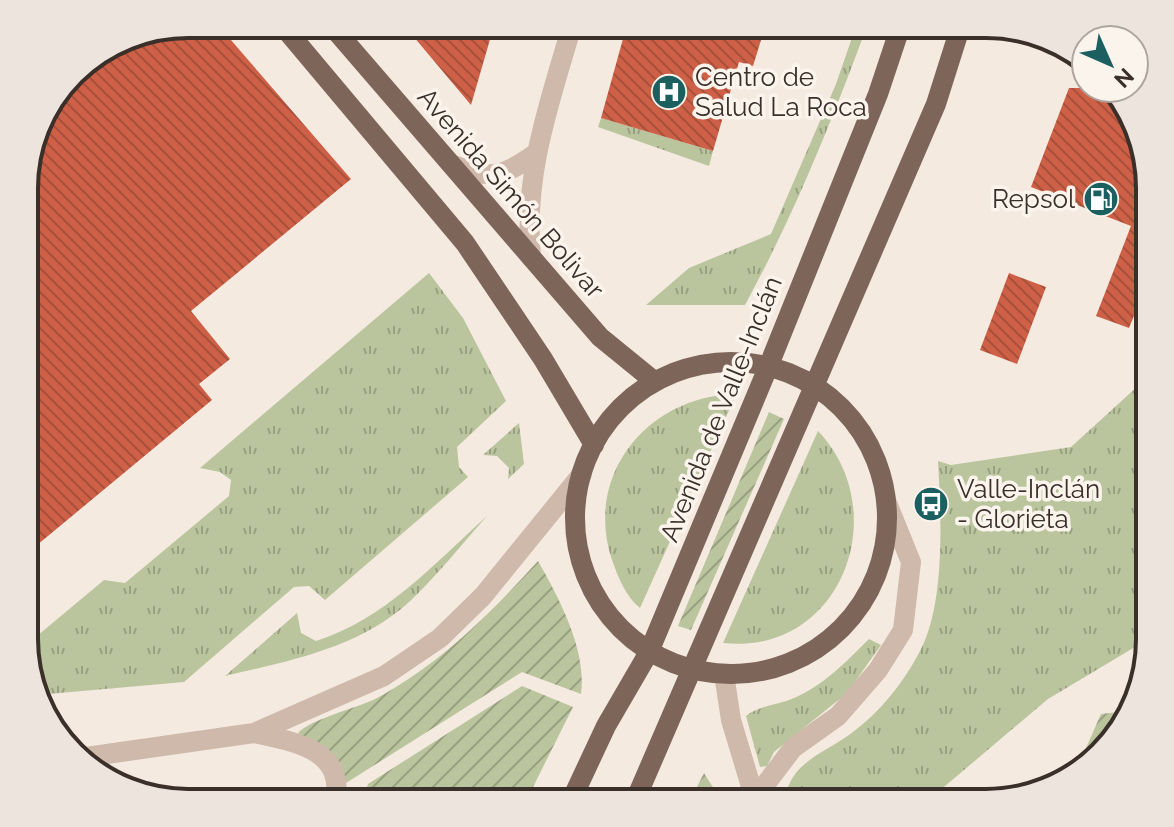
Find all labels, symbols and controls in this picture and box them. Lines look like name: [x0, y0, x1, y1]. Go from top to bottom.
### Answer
north arrow: [1070, 24, 1150, 104]
place label: Centro de Salud La Roca: [695, 62, 867, 122]
text: N: [1109, 63, 1139, 93]
hospital icon: Centro de Salud La Roca: [650, 73, 688, 111]
street label: Avenida Simón Bolivar: [412, 82, 610, 304]
fuel station icon: Repsol: [1082, 180, 1120, 218]
place label: Repsol: [992, 184, 1076, 214]
street label: Avenida de Valle-Inclán: [654, 272, 788, 546]
place label: Valle-Inclán - Glorieta: [957, 474, 1100, 534]
bus stop icon: Valle-Inclán - Glorieta: [912, 485, 950, 523]

